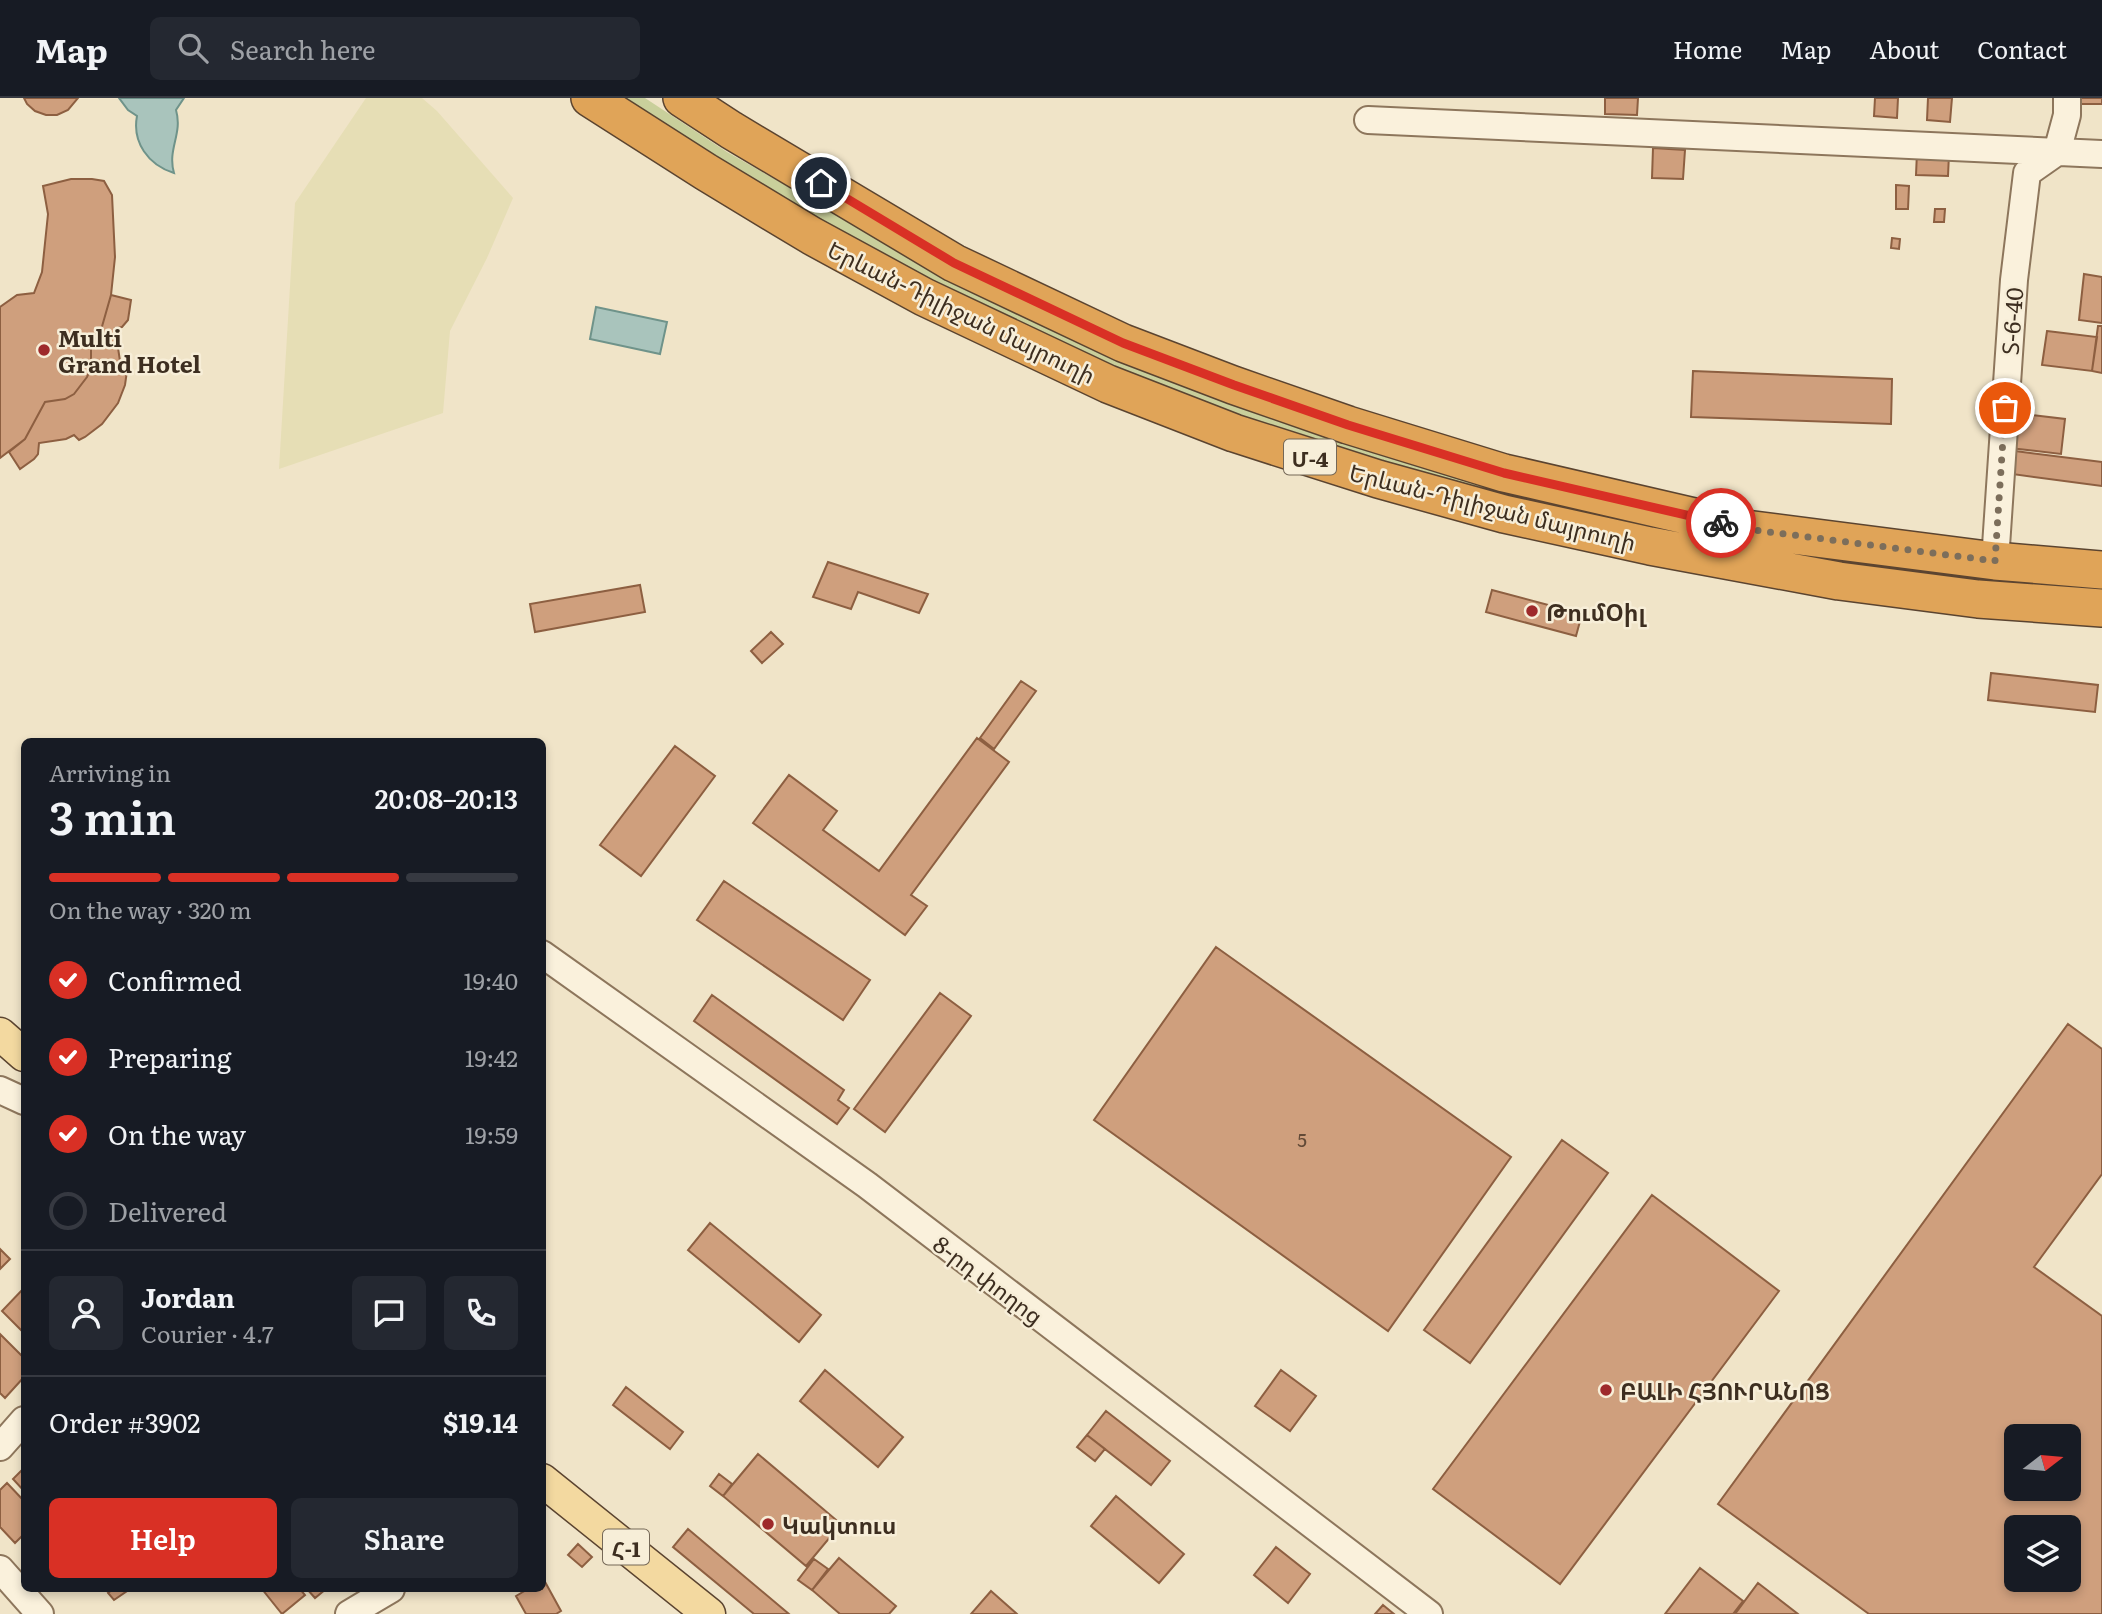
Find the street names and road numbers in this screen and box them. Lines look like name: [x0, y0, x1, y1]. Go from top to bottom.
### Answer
street label: Երևան-Դիլիջան մայրուղի: [822, 231, 1102, 391]
street label: Տ-6-40: [1992, 286, 2030, 356]
road number: Մ-4: [1284, 440, 1336, 474]
street label: Երևան-Դիլիջան մայրուղի: [1346, 454, 1640, 558]
street label: 8-րդ փողոց: [927, 1226, 1051, 1332]
road number: Հ-1: [603, 1530, 649, 1564]

